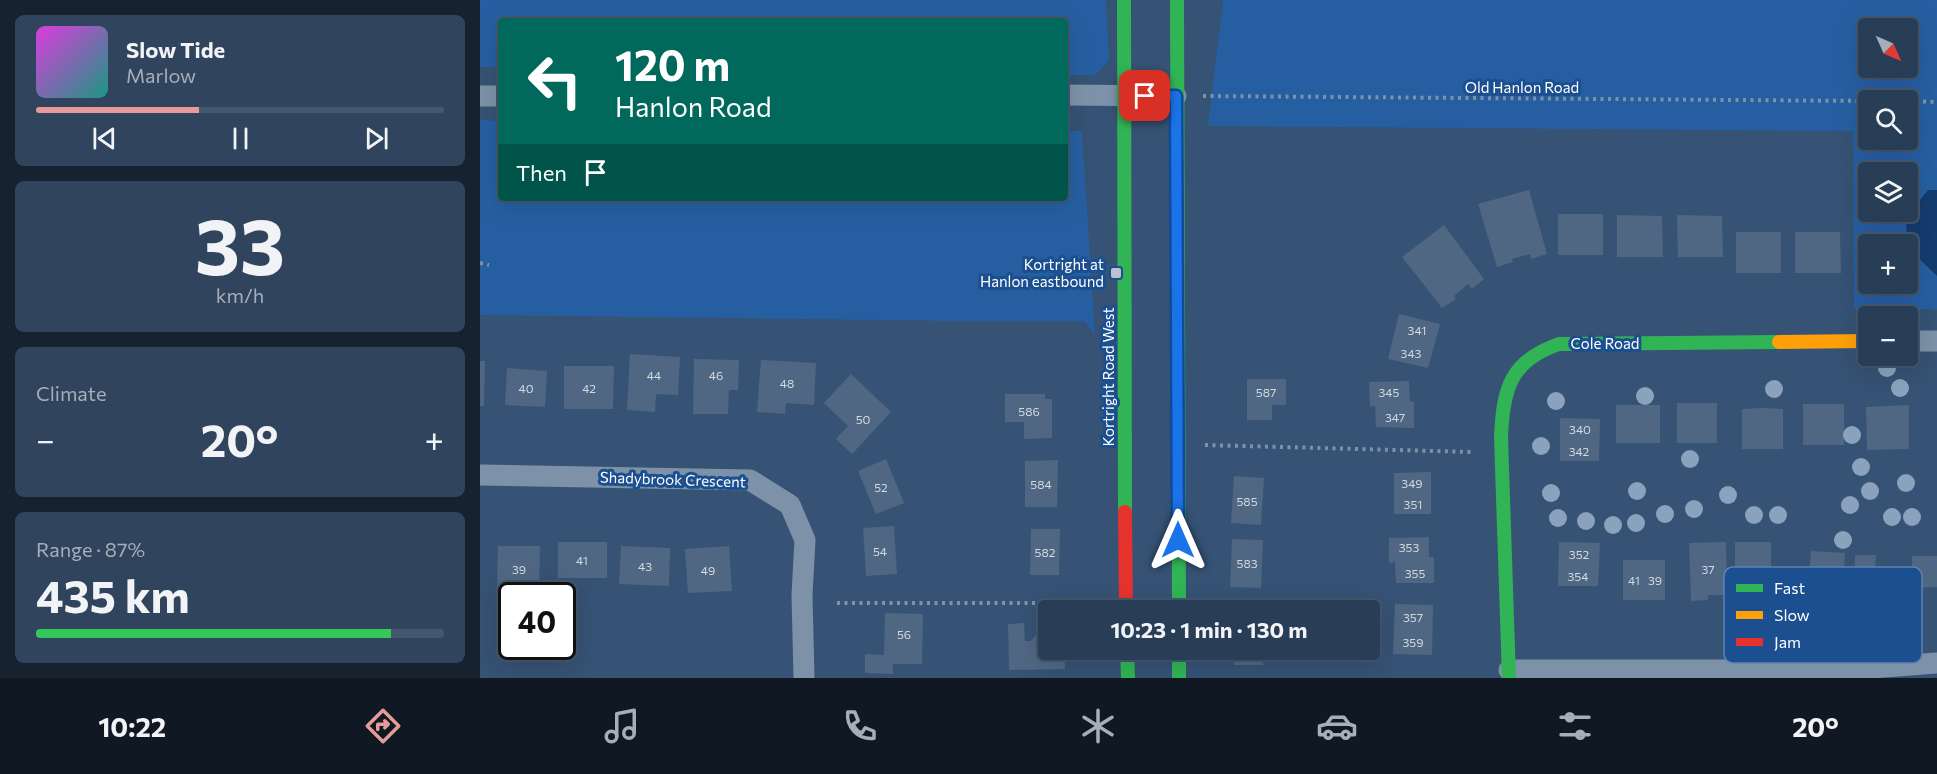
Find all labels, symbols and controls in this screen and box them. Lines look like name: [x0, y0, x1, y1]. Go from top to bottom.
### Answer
north arrow: [1858, 18, 1918, 78]
map controls: [1858, 18, 1918, 366]
text: Slow Tide: [126, 36, 225, 63]
text: 120 m: [615, 38, 730, 90]
icon: left: [516, 42, 594, 120]
text: Marlow: [126, 63, 196, 87]
pin: [1119, 70, 1170, 121]
street label: Old Hanlon Road: [1465, 78, 1579, 96]
icon: arrive: [1128, 79, 1161, 112]
text: Hanlon Road: [615, 90, 772, 123]
button: search: [1858, 90, 1918, 150]
icon: previous: [88, 122, 121, 155]
icon: pause: [224, 122, 257, 155]
icon: next: [360, 122, 393, 155]
icon: arrive: [579, 156, 612, 189]
text: Then: [516, 159, 567, 186]
button: layers: [1858, 162, 1918, 222]
text: 33: [195, 196, 285, 291]
button: +: [1858, 234, 1918, 294]
place label: Kortright at Hanlon eastbound: [980, 255, 1104, 290]
marker: Kortright at Hanlon eastbound: [1109, 266, 1123, 280]
text: km/h: [216, 283, 264, 307]
button: −: [1858, 306, 1918, 366]
street label: Kortright Road West: [1099, 307, 1117, 447]
house number: 341: [1408, 323, 1426, 337]
street label: Cole Road: [1571, 334, 1639, 352]
house number: 343: [1401, 346, 1422, 360]
house number: 44: [647, 368, 661, 382]
house number: 46: [709, 368, 723, 382]
house number: 48: [780, 376, 794, 390]
text: Climate: [36, 381, 106, 405]
house number: 40: [518, 381, 534, 395]
house number: 42: [582, 381, 596, 395]
house number: 587: [1256, 385, 1276, 399]
house number: 345: [1379, 385, 1400, 399]
house number: 586: [1018, 404, 1040, 418]
house number: 347: [1385, 410, 1405, 424]
text: 20°: [201, 411, 279, 466]
house number: 50: [856, 412, 871, 426]
text: −: [36, 418, 55, 459]
text: +: [425, 418, 444, 459]
house number: 340: [1569, 422, 1591, 436]
house number: 342: [1569, 444, 1590, 458]
street label: Shadybrook Crescent: [600, 467, 746, 491]
house number: 349: [1401, 476, 1423, 490]
house number: 584: [1030, 477, 1052, 491]
house number: 52: [874, 480, 888, 494]
house number: 585: [1236, 494, 1258, 508]
house number: 351: [1404, 497, 1422, 511]
position arrow: [1146, 508, 1210, 572]
text: Range · 87%: [36, 537, 145, 561]
house number: 353: [1399, 540, 1419, 554]
house number: 54: [873, 544, 887, 558]
house number: 582: [1035, 545, 1056, 559]
house number: 352: [1569, 547, 1590, 561]
house number: 41: [576, 553, 588, 567]
house number: 583: [1237, 556, 1258, 570]
house number: 43: [638, 559, 652, 573]
house number: 39: [512, 562, 526, 576]
house number: 37: [1701, 562, 1715, 576]
house number: 49: [701, 563, 715, 577]
house number: 355: [1405, 566, 1425, 580]
text: 435 km: [36, 567, 190, 622]
legend: [1724, 567, 1922, 663]
house number: 354: [1568, 569, 1588, 583]
house number: 41: [1628, 573, 1640, 587]
house number: 39: [1648, 573, 1662, 587]
text: Fast: [1774, 578, 1805, 597]
speed limit sign: 40: [498, 582, 576, 660]
text: Slow: [1774, 605, 1810, 624]
house number: 357: [1403, 610, 1423, 624]
text: 10:23 · 1 min · 130 m: [1110, 616, 1308, 643]
house number: 56: [897, 627, 911, 641]
text: Jam: [1774, 632, 1801, 651]
house number: 359: [1402, 635, 1424, 649]
icon: directions: [362, 705, 404, 747]
icon: music: [601, 705, 643, 747]
icon: phone: [839, 705, 881, 747]
icon: climate: [1077, 705, 1119, 747]
icon: car: [1316, 705, 1358, 747]
icon: filters: [1554, 705, 1596, 747]
text: 10:22: [98, 710, 166, 743]
text: 20°: [1792, 710, 1839, 743]

